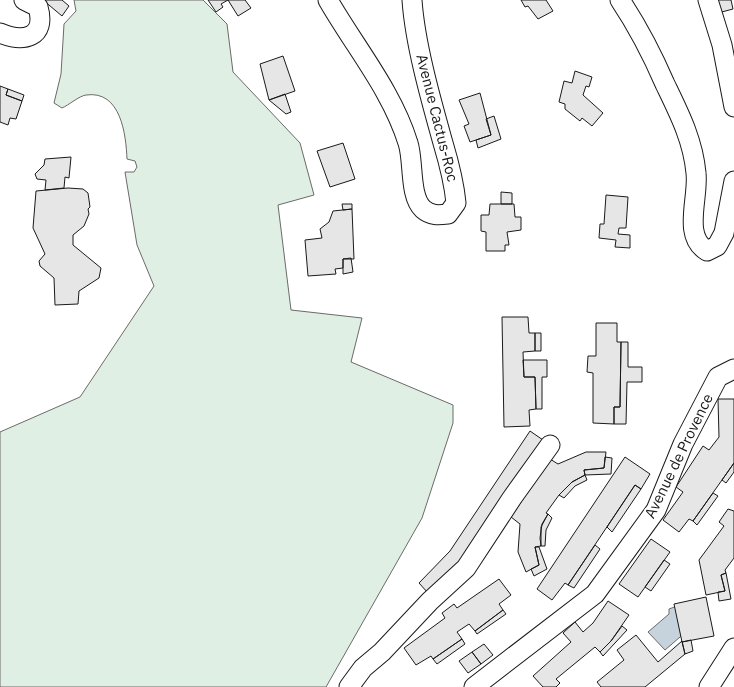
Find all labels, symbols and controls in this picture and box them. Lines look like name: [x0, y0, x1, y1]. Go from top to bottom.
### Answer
street label: Avenue Cactus-Roc: [412, 52, 463, 184]
street label: Avenue de Provence: [640, 390, 717, 521]

